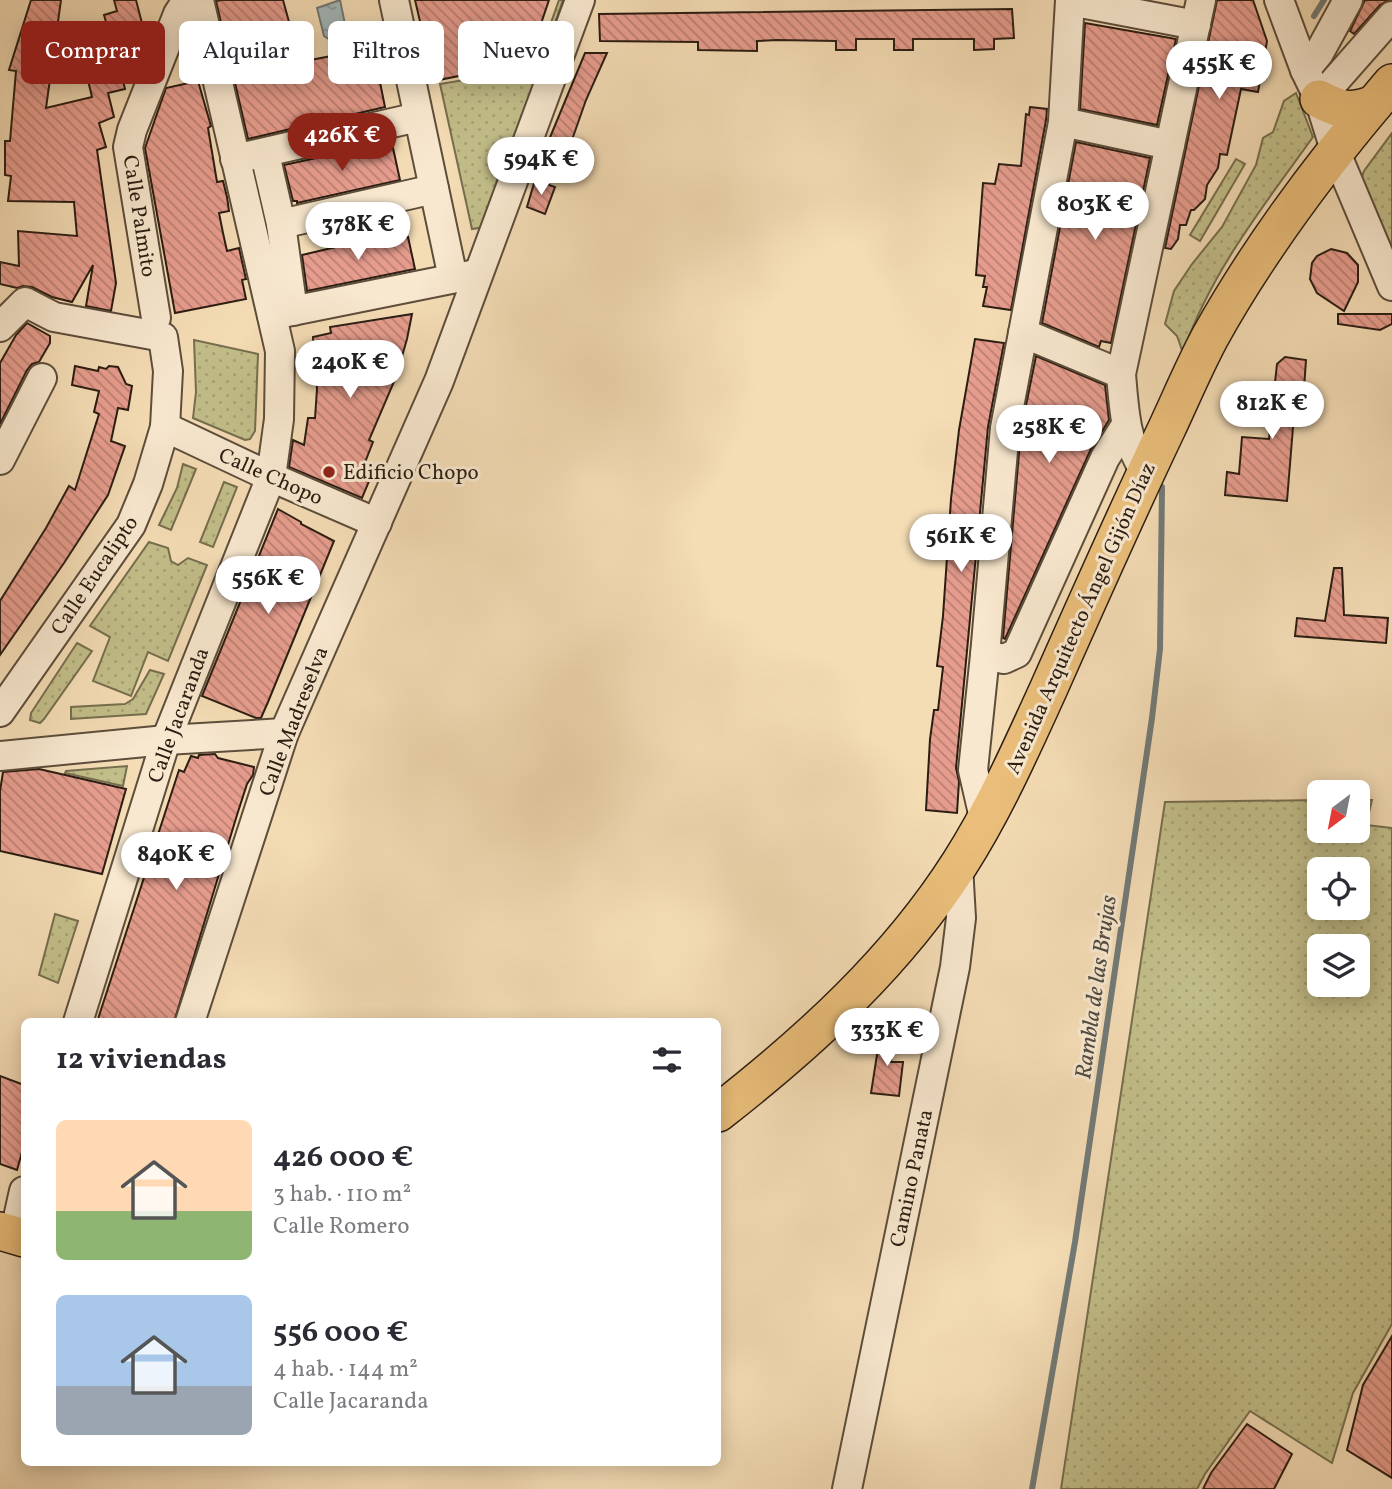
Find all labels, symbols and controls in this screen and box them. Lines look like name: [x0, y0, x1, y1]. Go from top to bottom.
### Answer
chip: Comprar: [21, 21, 165, 84]
chip: Alquilar: [179, 21, 314, 84]
chip: Filtros: [328, 21, 444, 84]
chip: Nuevo: [458, 21, 574, 84]
pin: 455K €: [1162, 42, 1276, 101]
text: 455K €: [1182, 48, 1256, 80]
pin: 426K €: [285, 114, 399, 173]
text: 426K €: [304, 120, 380, 152]
pin: 594K €: [484, 138, 598, 197]
text: 594K €: [503, 144, 579, 176]
street label: Calle Palmito: [115, 153, 162, 279]
pin: 803K €: [1038, 182, 1152, 242]
text: 803K €: [1057, 189, 1133, 221]
pin: 378K €: [301, 202, 415, 262]
text: 378K €: [321, 209, 395, 241]
pin: 240K €: [293, 340, 407, 400]
text: 240K €: [311, 347, 389, 379]
pin: 812K €: [1215, 382, 1329, 441]
text: 812K €: [1236, 388, 1308, 420]
pin: 258K €: [992, 406, 1106, 465]
text: 258K €: [1012, 412, 1086, 444]
street label: Calle Chopo: [214, 441, 327, 513]
street label: Avenida Arquitecto Ángel Gijón Díaz: [999, 458, 1163, 779]
place label: Edificio Chopo: [343, 459, 479, 488]
marker: Edificio Chopo: [321, 464, 337, 480]
street label: Calle Eucalipto: [45, 510, 146, 641]
pin: 561K €: [904, 514, 1018, 574]
text: 561K €: [925, 521, 997, 553]
pin: 556K €: [211, 556, 325, 616]
text: 556K €: [232, 563, 304, 595]
street label: Calle Madreselva: [253, 642, 336, 801]
street label: Calle Jacaranda: [141, 644, 217, 787]
north arrow: [1307, 780, 1370, 844]
map controls: [1307, 780, 1370, 997]
pin: 840K €: [119, 832, 233, 892]
text: 840K €: [137, 839, 215, 871]
button: locate: [1307, 857, 1370, 920]
water label: Rambla de las Brujas: [1068, 893, 1126, 1081]
button: layers: [1307, 934, 1370, 997]
pin: 333K €: [830, 1009, 944, 1068]
text: 333K €: [850, 1015, 924, 1047]
text: 12 viviendas: [56, 1039, 227, 1081]
icon: filters: [648, 1041, 686, 1079]
street label: Camino Panata: [884, 1107, 941, 1250]
text: 426 000 €: [273, 1137, 413, 1179]
icon: home: [112, 1148, 196, 1232]
text: 3 hab. · 110 m²: [273, 1179, 411, 1211]
text: Calle Romero: [273, 1211, 409, 1243]
text: 556 000 €: [273, 1312, 408, 1354]
icon: home: [112, 1323, 196, 1407]
text: 4 hab. · 144 m²: [273, 1354, 418, 1386]
text: Calle Jacaranda: [273, 1386, 429, 1418]

